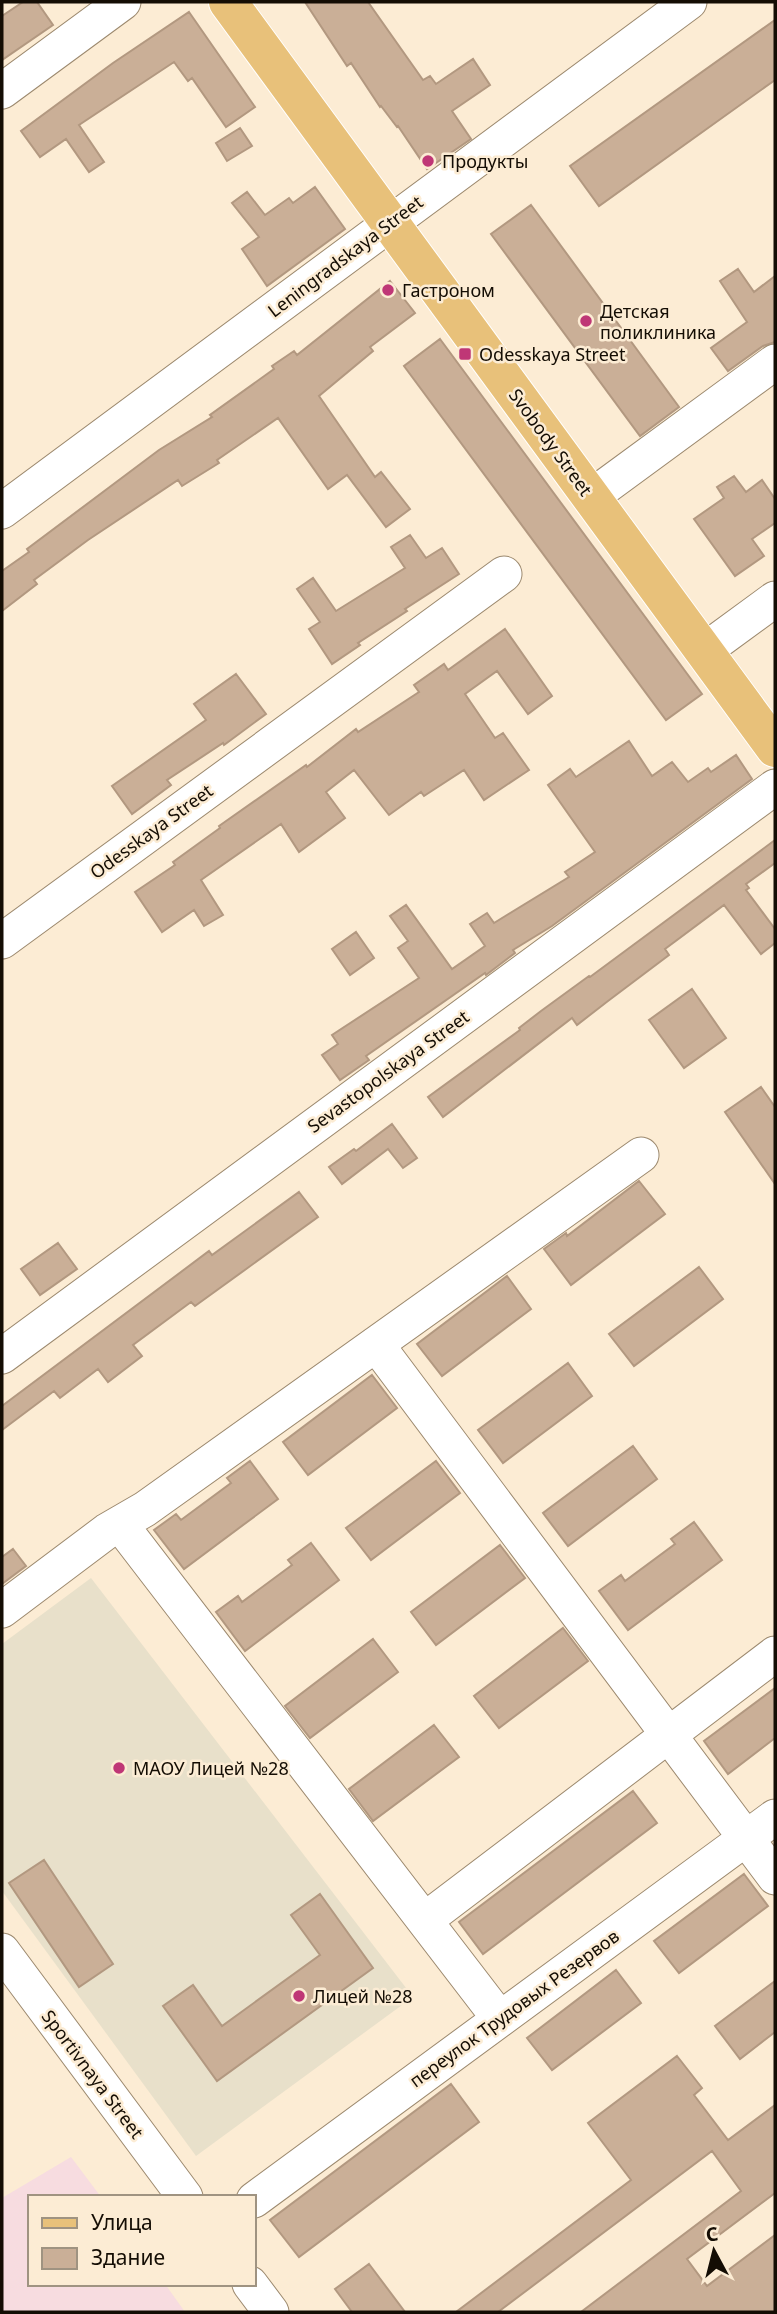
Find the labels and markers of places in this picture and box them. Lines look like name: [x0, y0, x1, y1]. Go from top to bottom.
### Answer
place label: Продукты: [442, 149, 528, 173]
marker: Продукты: [420, 153, 436, 169]
place label: Гастроном: [402, 278, 495, 302]
marker: Гастроном: [380, 282, 396, 298]
place label: Детская поликлиника: [600, 299, 716, 344]
marker: Детская поликлиника: [578, 313, 594, 329]
place label: Odesskaya Street: [479, 342, 626, 366]
marker: Odesskaya Street: [457, 346, 473, 362]
place label: МАОУ Лицей №28: [133, 1756, 289, 1780]
marker: МАОУ Лицей №28: [111, 1760, 127, 1776]
place label: Лицей №28: [313, 1984, 413, 2008]
marker: Лицей №28: [291, 1988, 307, 2004]

